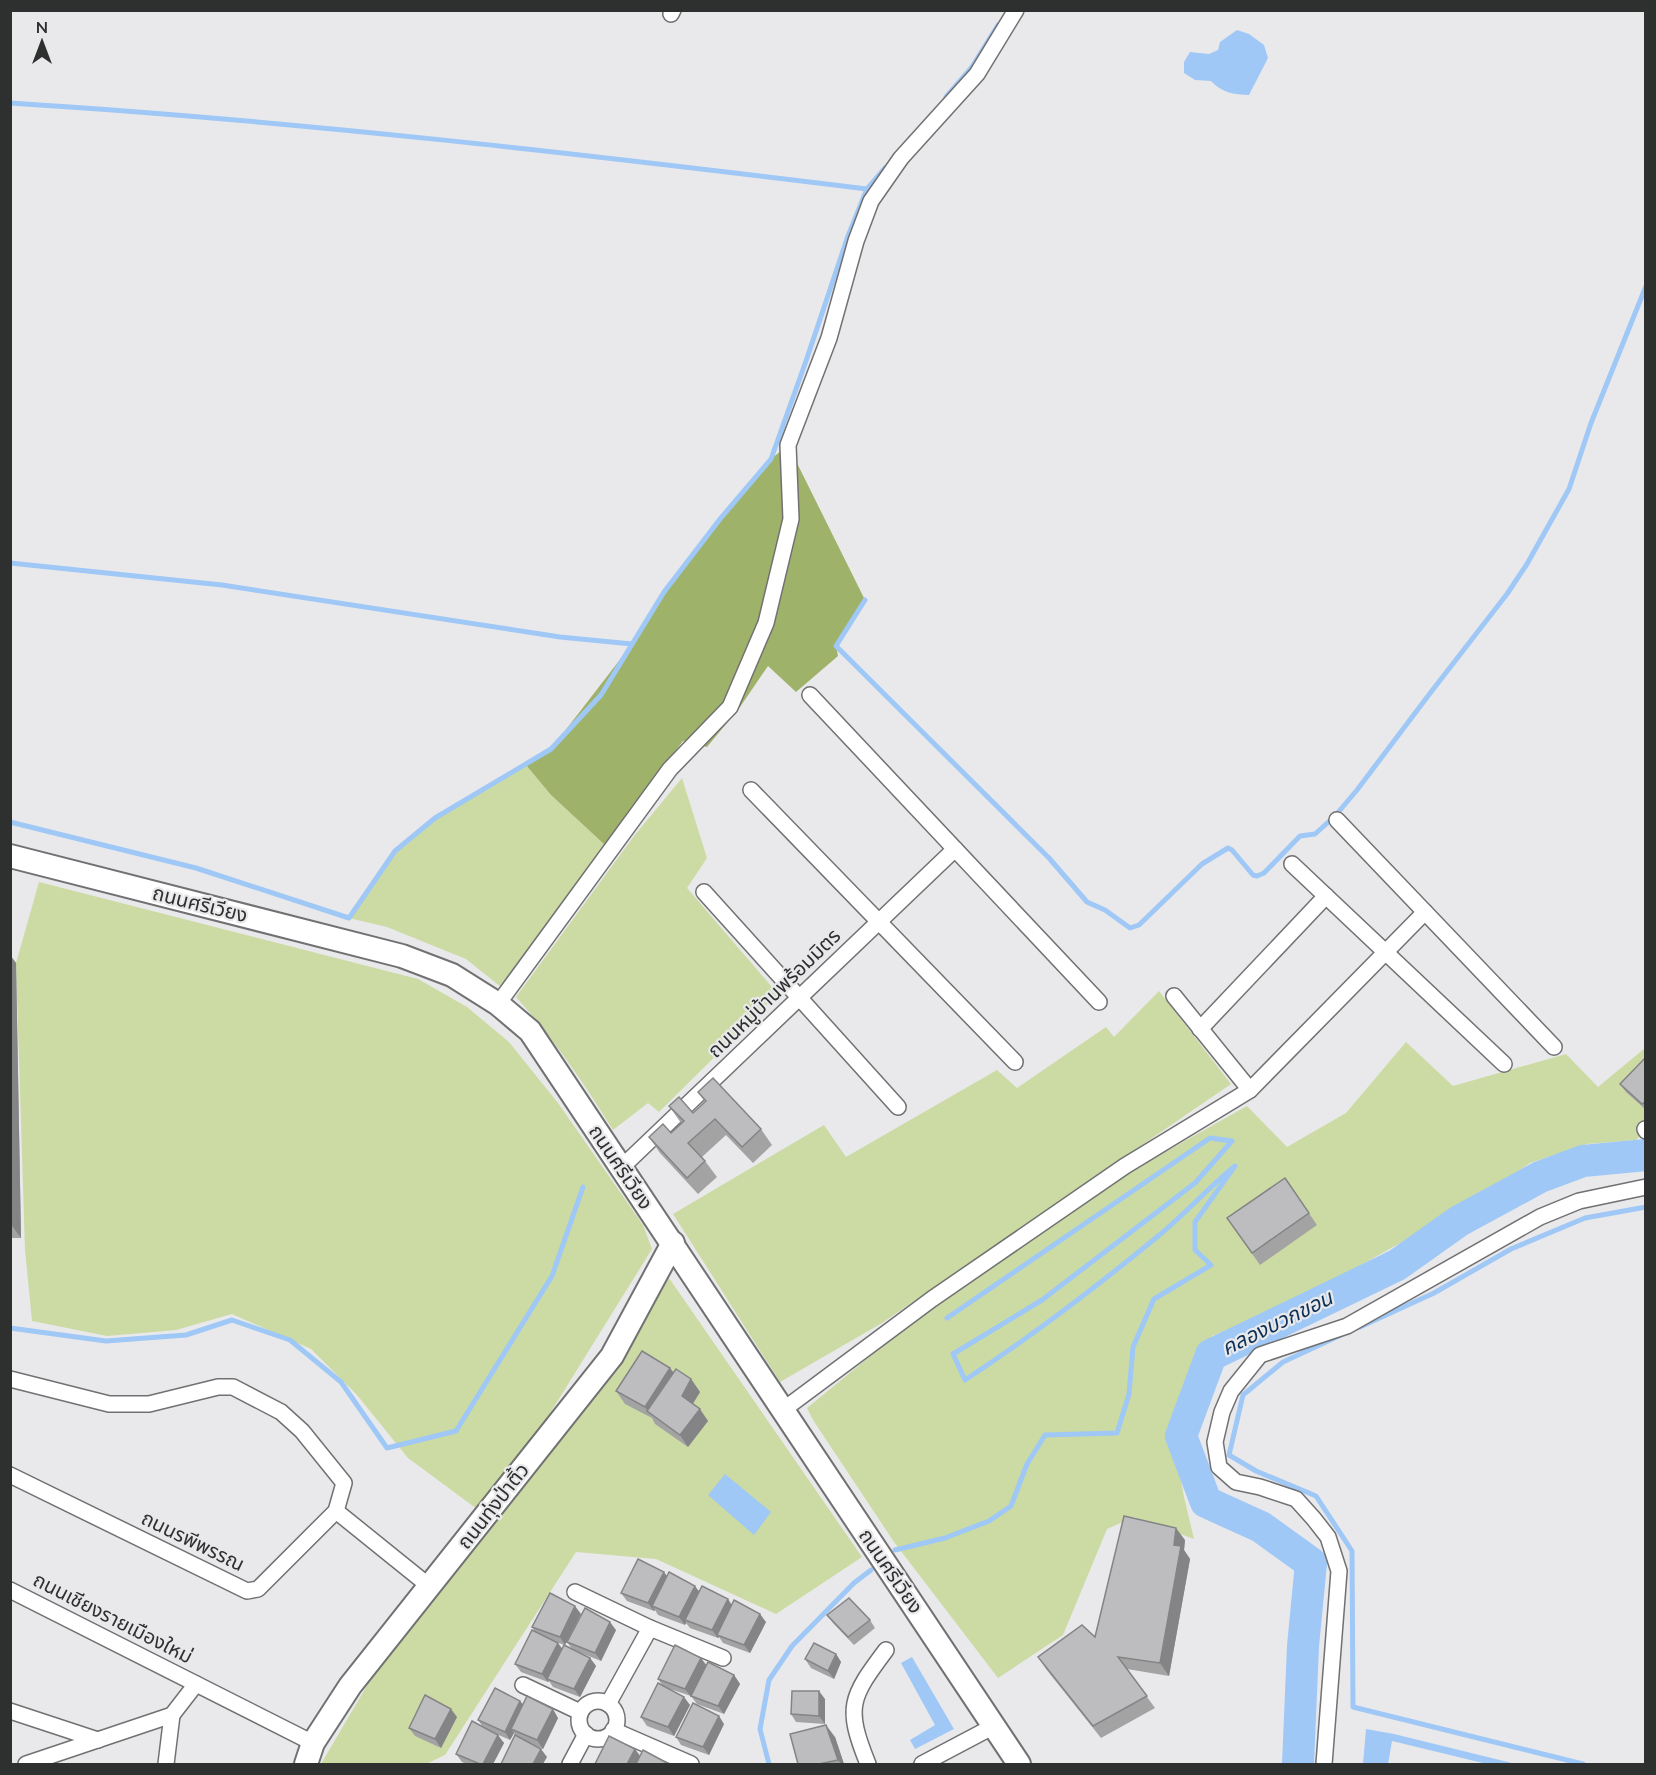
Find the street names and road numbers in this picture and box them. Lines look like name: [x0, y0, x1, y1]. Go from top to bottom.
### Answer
street label: ถนนศรีเวียง: [150, 880, 250, 926]
street label: ถนนหมู่บ้านพร้อมมิตร: [702, 923, 846, 1063]
street label: ถนนศรีเวียง: [585, 1120, 659, 1213]
street label: ถนนทุ่งป่าติ้ว: [451, 1458, 534, 1554]
street label: ถนนรพีพรรณ: [138, 1505, 249, 1575]
street label: ถนนศรีเวียง: [855, 1524, 929, 1617]
street label: ถนนเชียงรายเมืองใหม่: [30, 1567, 197, 1668]

